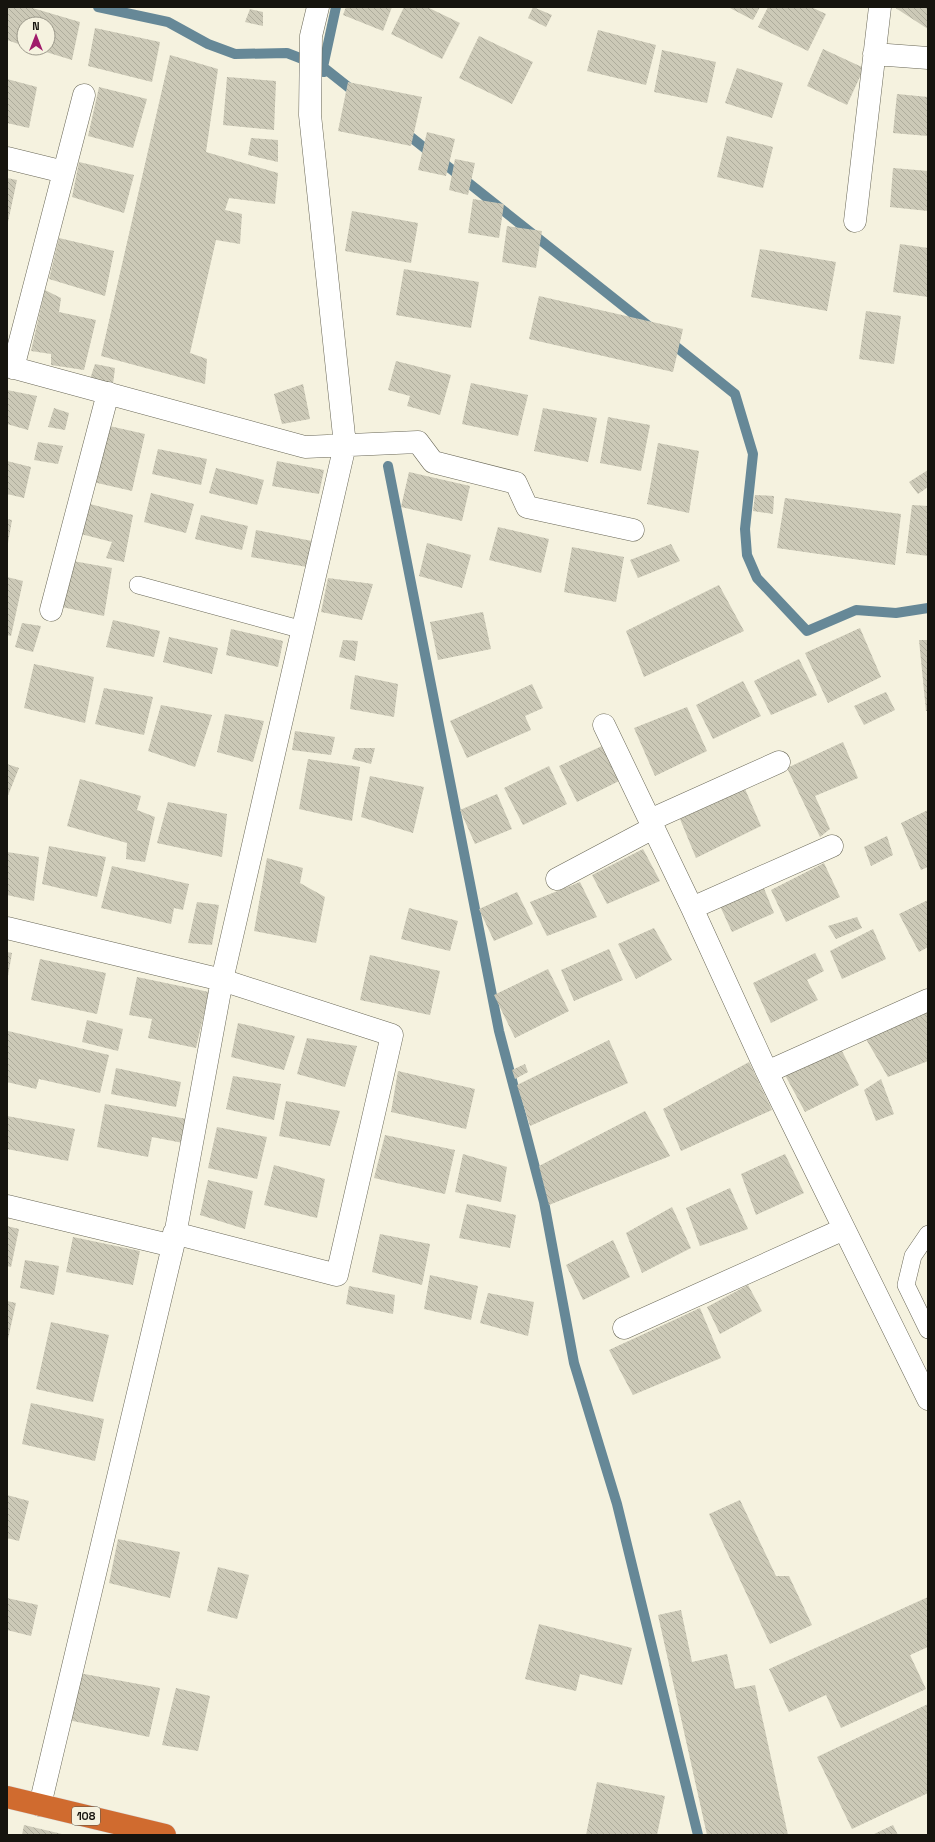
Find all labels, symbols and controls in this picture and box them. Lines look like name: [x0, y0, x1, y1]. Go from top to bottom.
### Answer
north arrow: [16, 16, 56, 56]
text: N: [32, 19, 40, 33]
road number: 108: [72, 1807, 100, 1825]

